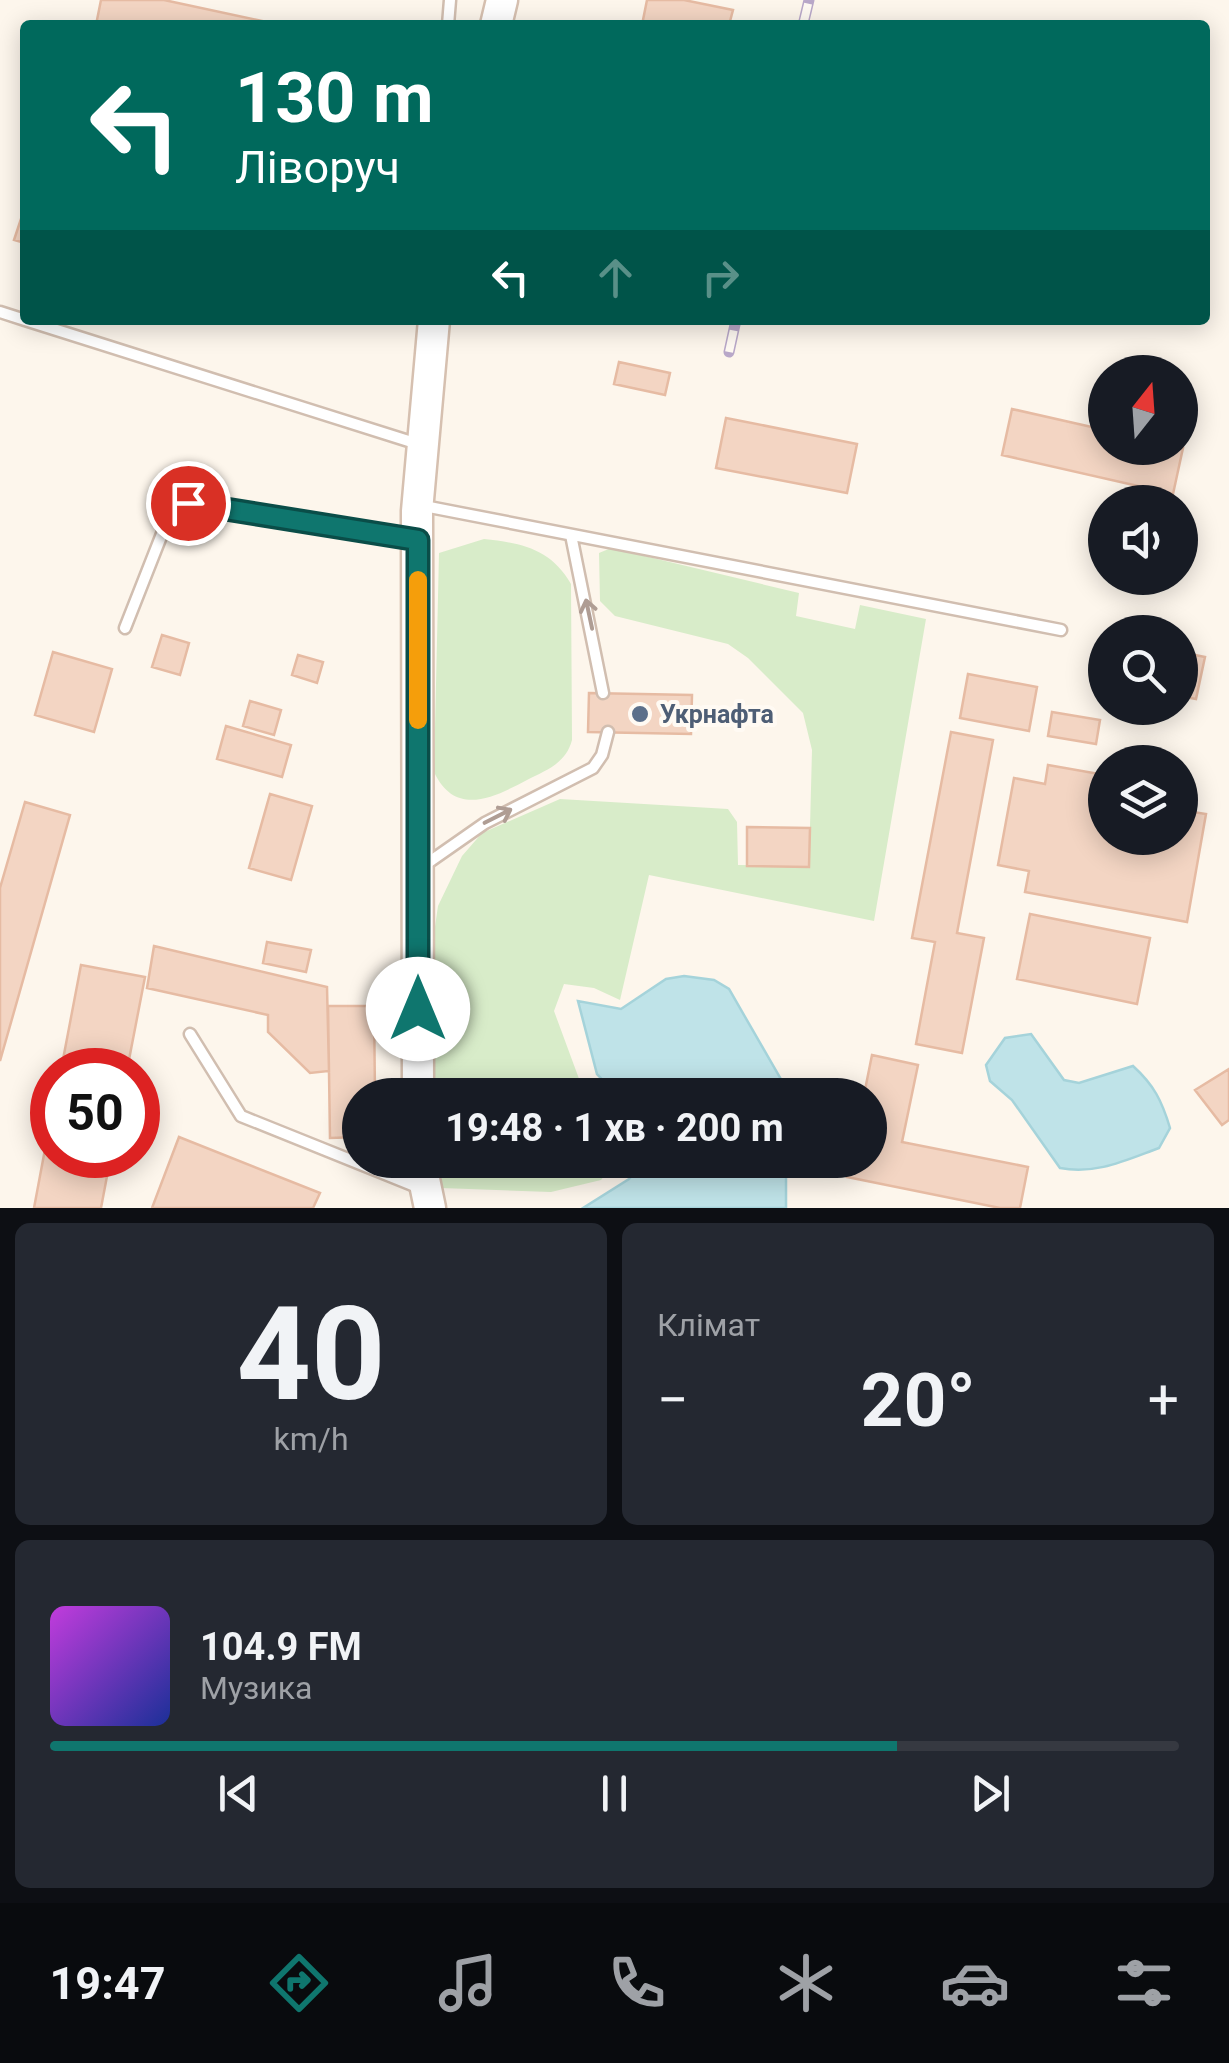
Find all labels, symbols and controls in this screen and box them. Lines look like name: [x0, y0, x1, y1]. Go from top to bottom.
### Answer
text: 130 m: [235, 57, 434, 139]
icon: left: [70, 60, 200, 190]
text: Ліворуч: [235, 141, 400, 194]
icon: left: [483, 250, 538, 305]
icon: ahead: [588, 250, 643, 305]
icon: right: [693, 250, 748, 305]
north arrow: [1088, 355, 1198, 465]
map controls: [1088, 355, 1198, 855]
pin: [146, 461, 231, 546]
icon: arrive: [161, 476, 216, 531]
button: sound: [1088, 485, 1198, 595]
one-way arrow: [579, 599, 598, 631]
button: search: [1088, 615, 1198, 725]
place label: Укрнафта: [660, 700, 774, 729]
marker: Укрнафта: [629, 703, 651, 725]
button: layers: [1088, 745, 1198, 855]
one-way arrow: [483, 806, 513, 825]
position arrow: [366, 957, 470, 1061]
speed limit sign: 50: [30, 1048, 160, 1178]
text: 19:48 · 1 хв · 200 m: [445, 1106, 784, 1150]
text: 40: [236, 1278, 386, 1431]
text: Клімат: [657, 1306, 760, 1344]
text: 20°: [860, 1356, 976, 1444]
text: −: [657, 1368, 688, 1432]
text: +: [1148, 1368, 1179, 1432]
text: km/h: [273, 1420, 349, 1458]
text: 104.9 FM: [200, 1625, 362, 1669]
text: Музика: [200, 1669, 313, 1707]
icon: previous: [211, 1766, 266, 1821]
icon: pause: [587, 1766, 642, 1821]
icon: next: [963, 1766, 1018, 1821]
icon: directions: [264, 1948, 334, 2018]
icon: music: [433, 1948, 503, 2018]
icon: phone: [602, 1948, 672, 2018]
icon: climate: [771, 1948, 841, 2018]
icon: car: [940, 1948, 1010, 2018]
icon: filters: [1109, 1948, 1179, 2018]
text: 19:47: [50, 1957, 165, 2010]

